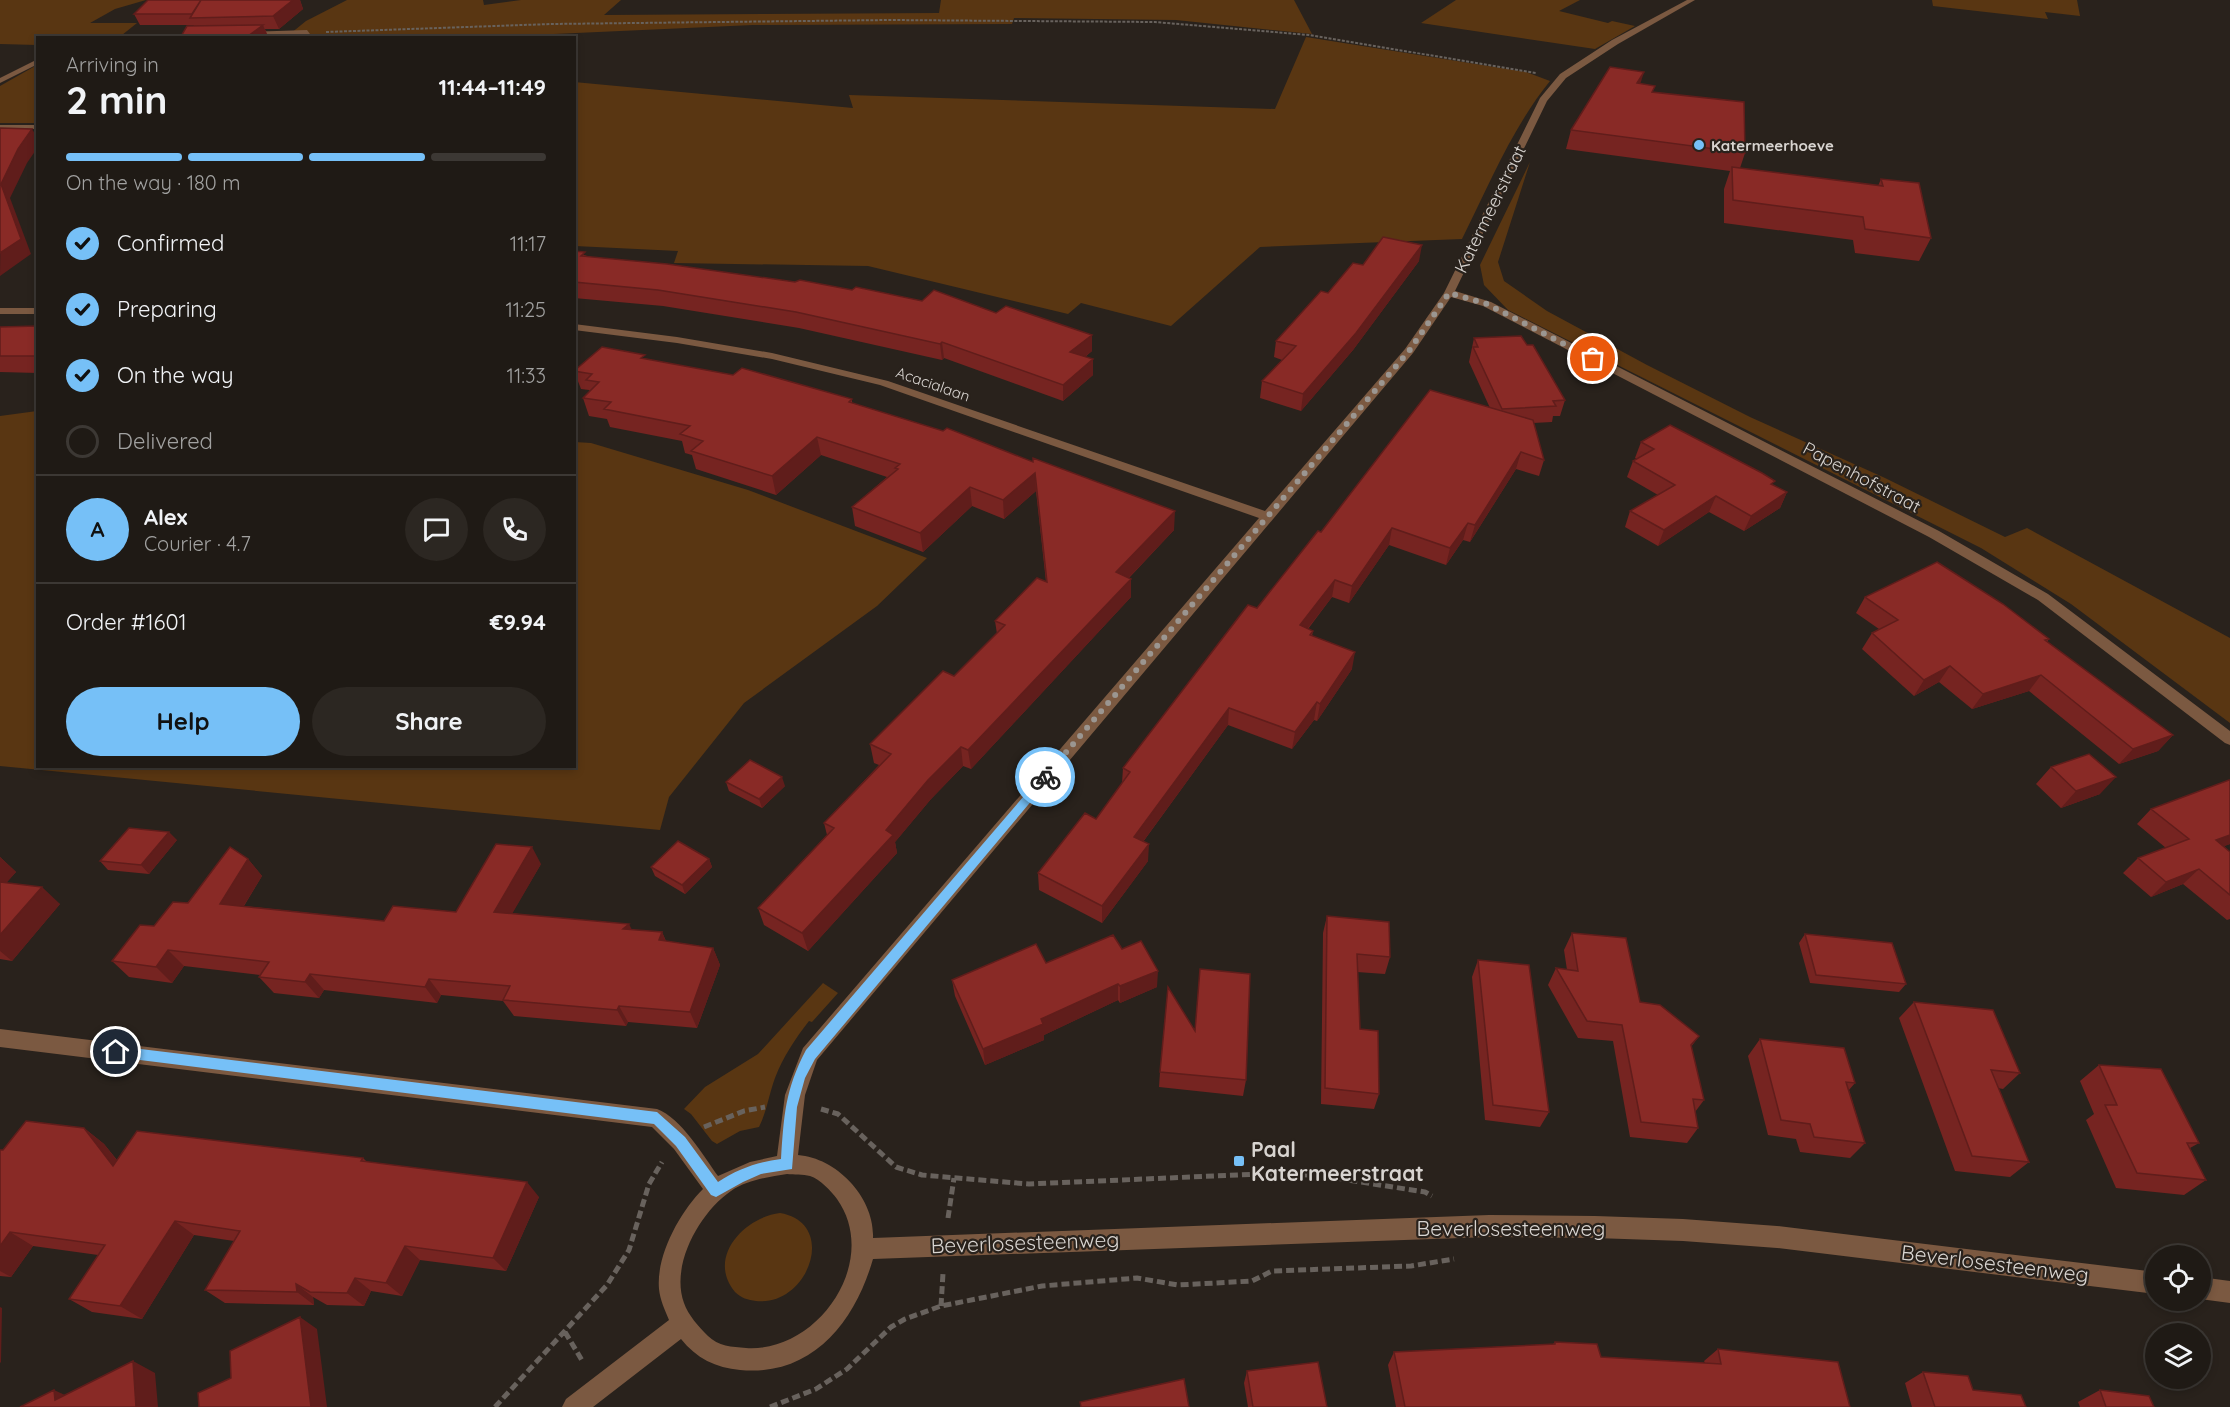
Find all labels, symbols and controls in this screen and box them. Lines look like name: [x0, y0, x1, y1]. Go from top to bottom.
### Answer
text: Arriving in: [66, 52, 159, 77]
text: 11:44–11:49: [438, 73, 546, 101]
text: 2 min: [66, 75, 168, 124]
place label: Katermeerhoeve: [1711, 136, 1834, 155]
marker: Katermeerhoeve: [1692, 138, 1706, 152]
street label: Katermeerstraat: [1449, 141, 1531, 277]
text: On the way · 180 m: [66, 170, 240, 195]
icon: check: [66, 227, 99, 260]
text: Confirmed: [117, 229, 224, 257]
text: 11:17: [510, 231, 546, 256]
icon: check: [66, 293, 99, 326]
text: Preparing: [117, 295, 217, 323]
text: 11:25: [505, 297, 546, 322]
pin: [1567, 333, 1618, 384]
icon: bag: [1576, 342, 1609, 375]
icon: check: [66, 359, 99, 392]
text: On the way: [117, 361, 233, 389]
street label: Acacialaan: [893, 362, 973, 406]
text: 11:33: [507, 363, 546, 388]
text: Delivered: [117, 427, 213, 455]
street label: Papenhofstraat: [1799, 436, 1925, 518]
button: chat: [405, 498, 468, 561]
button: phone: [483, 498, 546, 561]
text: Alex: [144, 503, 187, 531]
text: A: [90, 515, 105, 543]
text: Courier · 4.7: [144, 531, 251, 556]
text: Order #1601: [66, 608, 187, 636]
text: €9.94: [490, 608, 546, 636]
button: Help: [66, 687, 300, 756]
button: Share: [312, 687, 546, 756]
courier: [1015, 747, 1075, 807]
icon: bike: [1029, 761, 1062, 794]
pin: [90, 1026, 141, 1077]
icon: home: [99, 1035, 132, 1068]
place label: Paal Katermeerstraat: [1251, 1136, 1424, 1186]
marker: Paal Katermeerstraat: [1232, 1154, 1246, 1168]
street label: Beverlosesteenweg: [1417, 1215, 1605, 1241]
street label: Beverlosesteenweg: [930, 1226, 1120, 1258]
street label: Beverlosesteenweg: [1900, 1239, 2090, 1287]
map controls: [2145, 1245, 2211, 1389]
button: locate: [2145, 1245, 2211, 1311]
button: layers: [2145, 1323, 2211, 1389]

